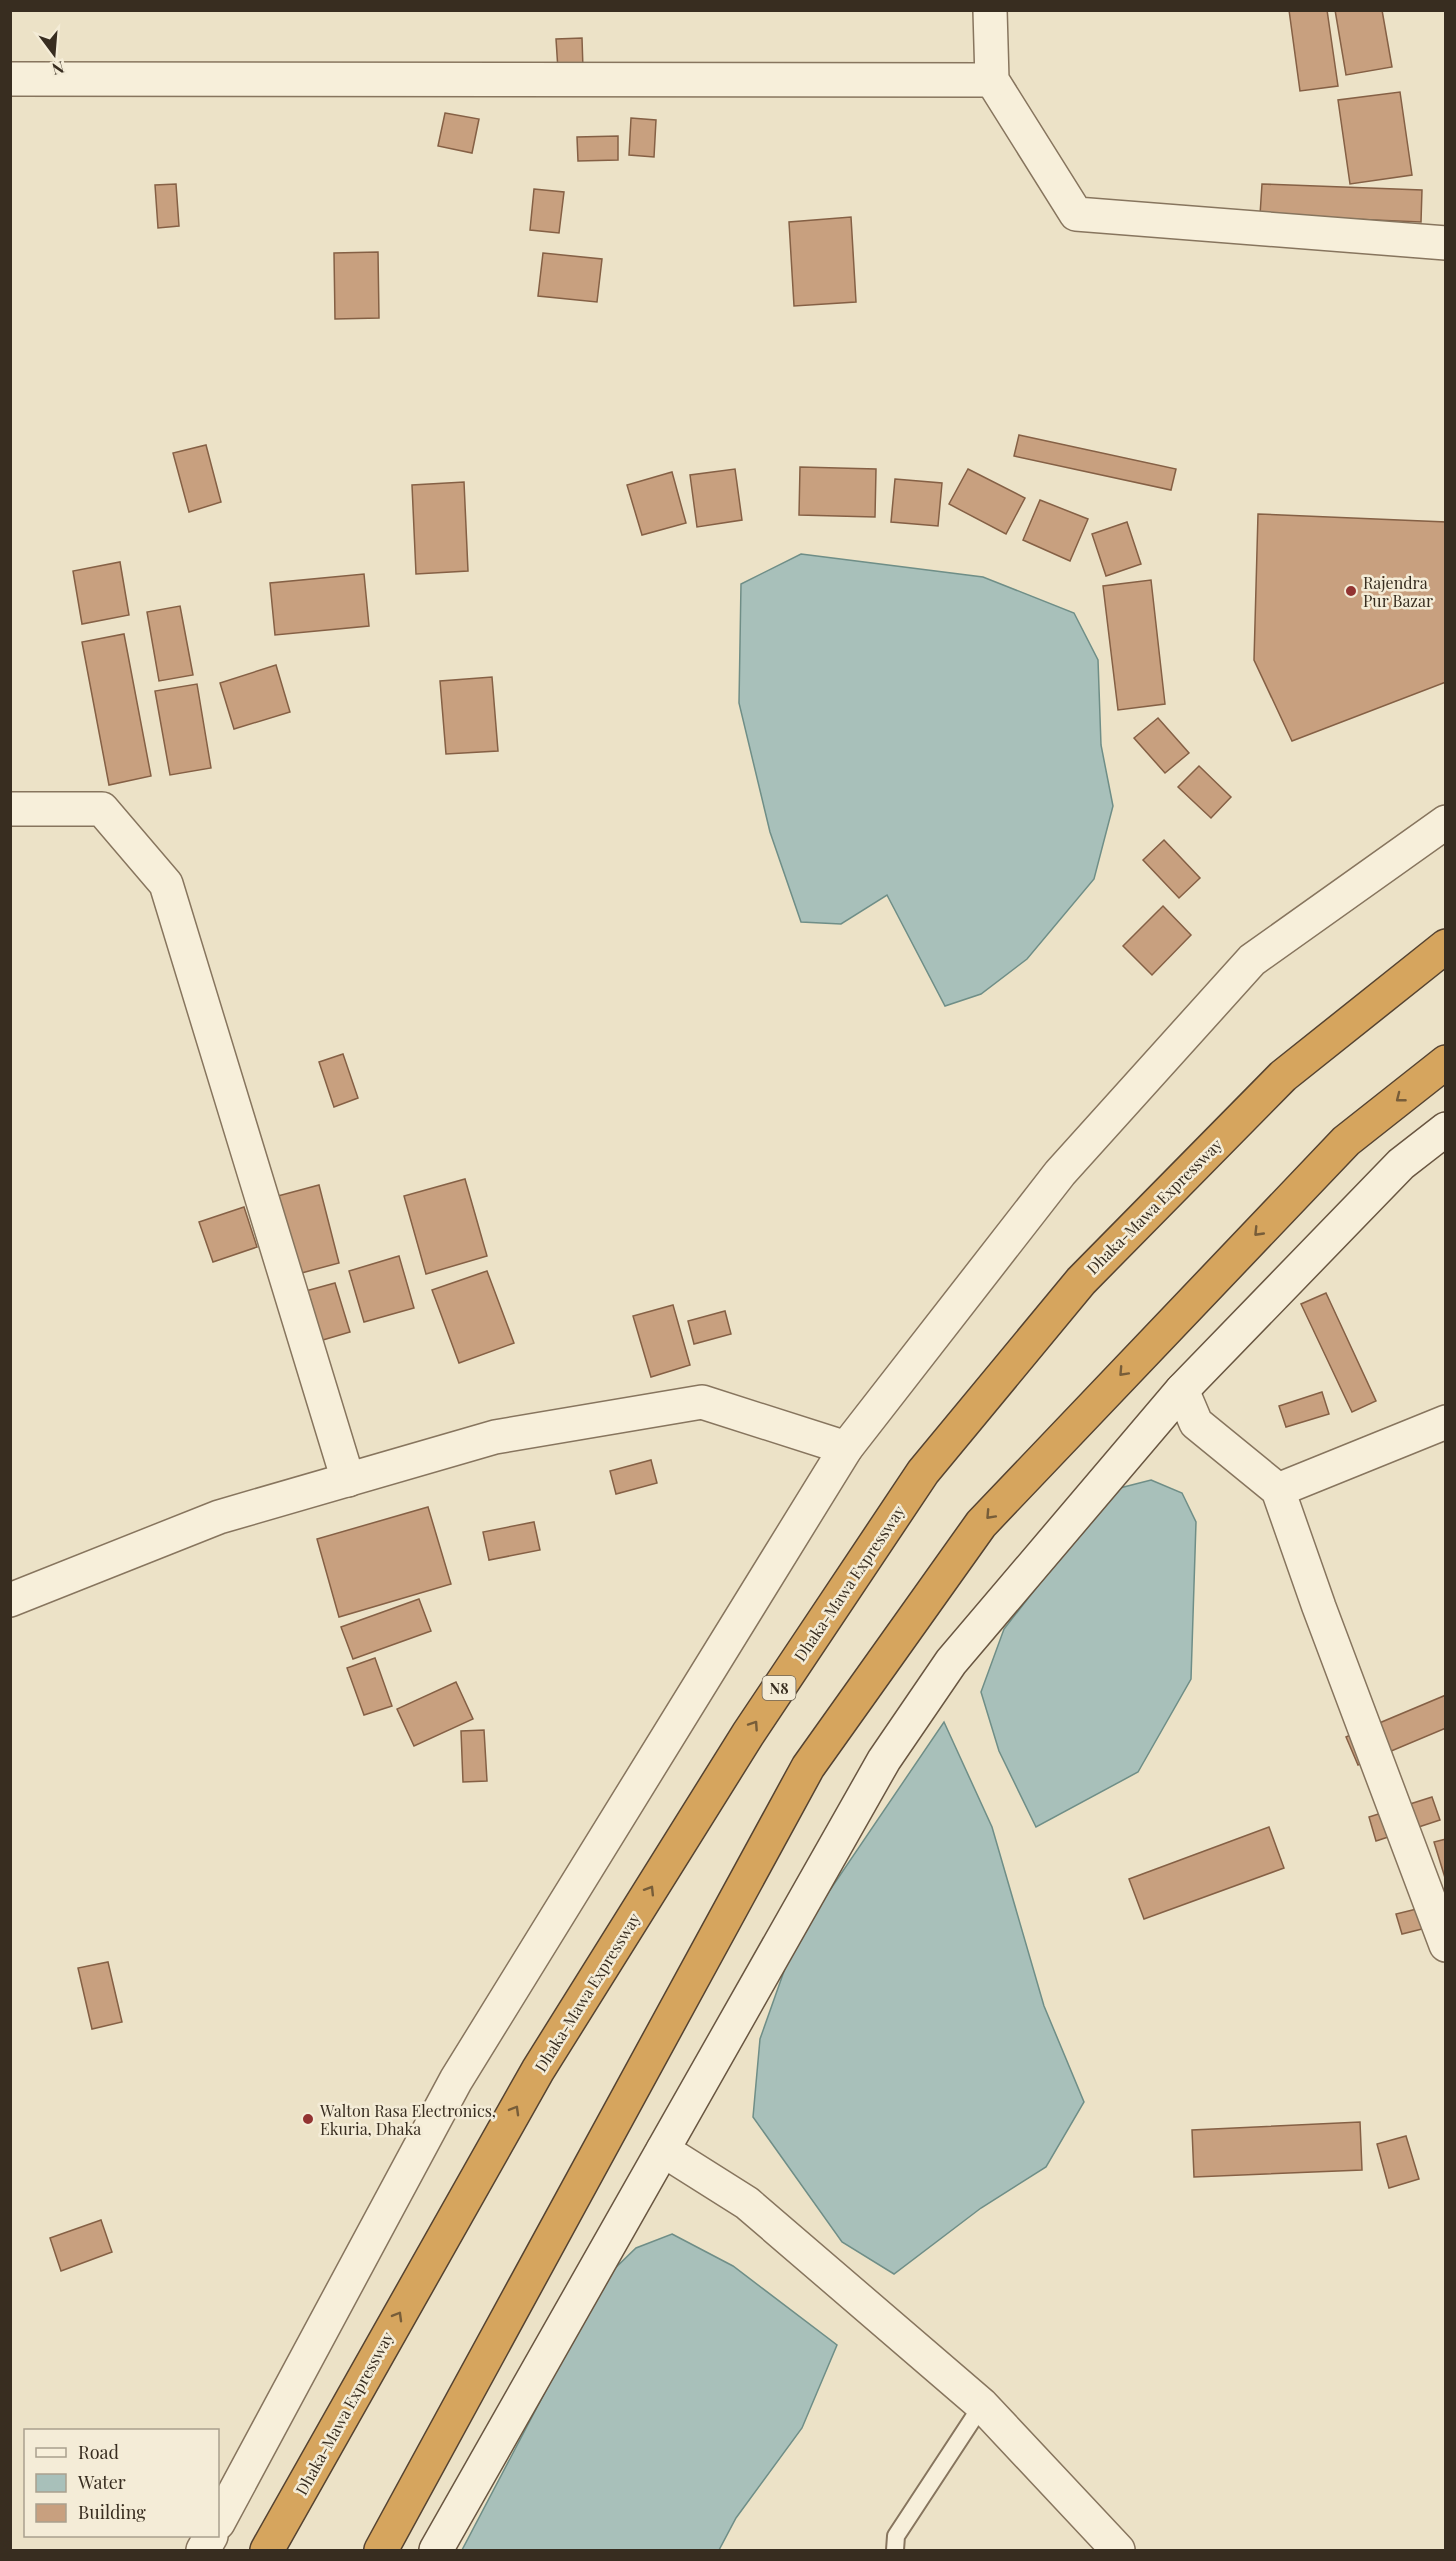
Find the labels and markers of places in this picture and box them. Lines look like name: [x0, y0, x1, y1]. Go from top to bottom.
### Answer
place label: Rajendra Pur Bazar: [1363, 572, 1433, 611]
marker: Rajendra Pur Bazar: [1344, 584, 1358, 598]
place label: Walton Rasa Electronics, Ekuria, Dhaka: [319, 2100, 496, 2139]
marker: Walton Rasa Electronics, Ekuria, Dhaka: [301, 2112, 315, 2126]

